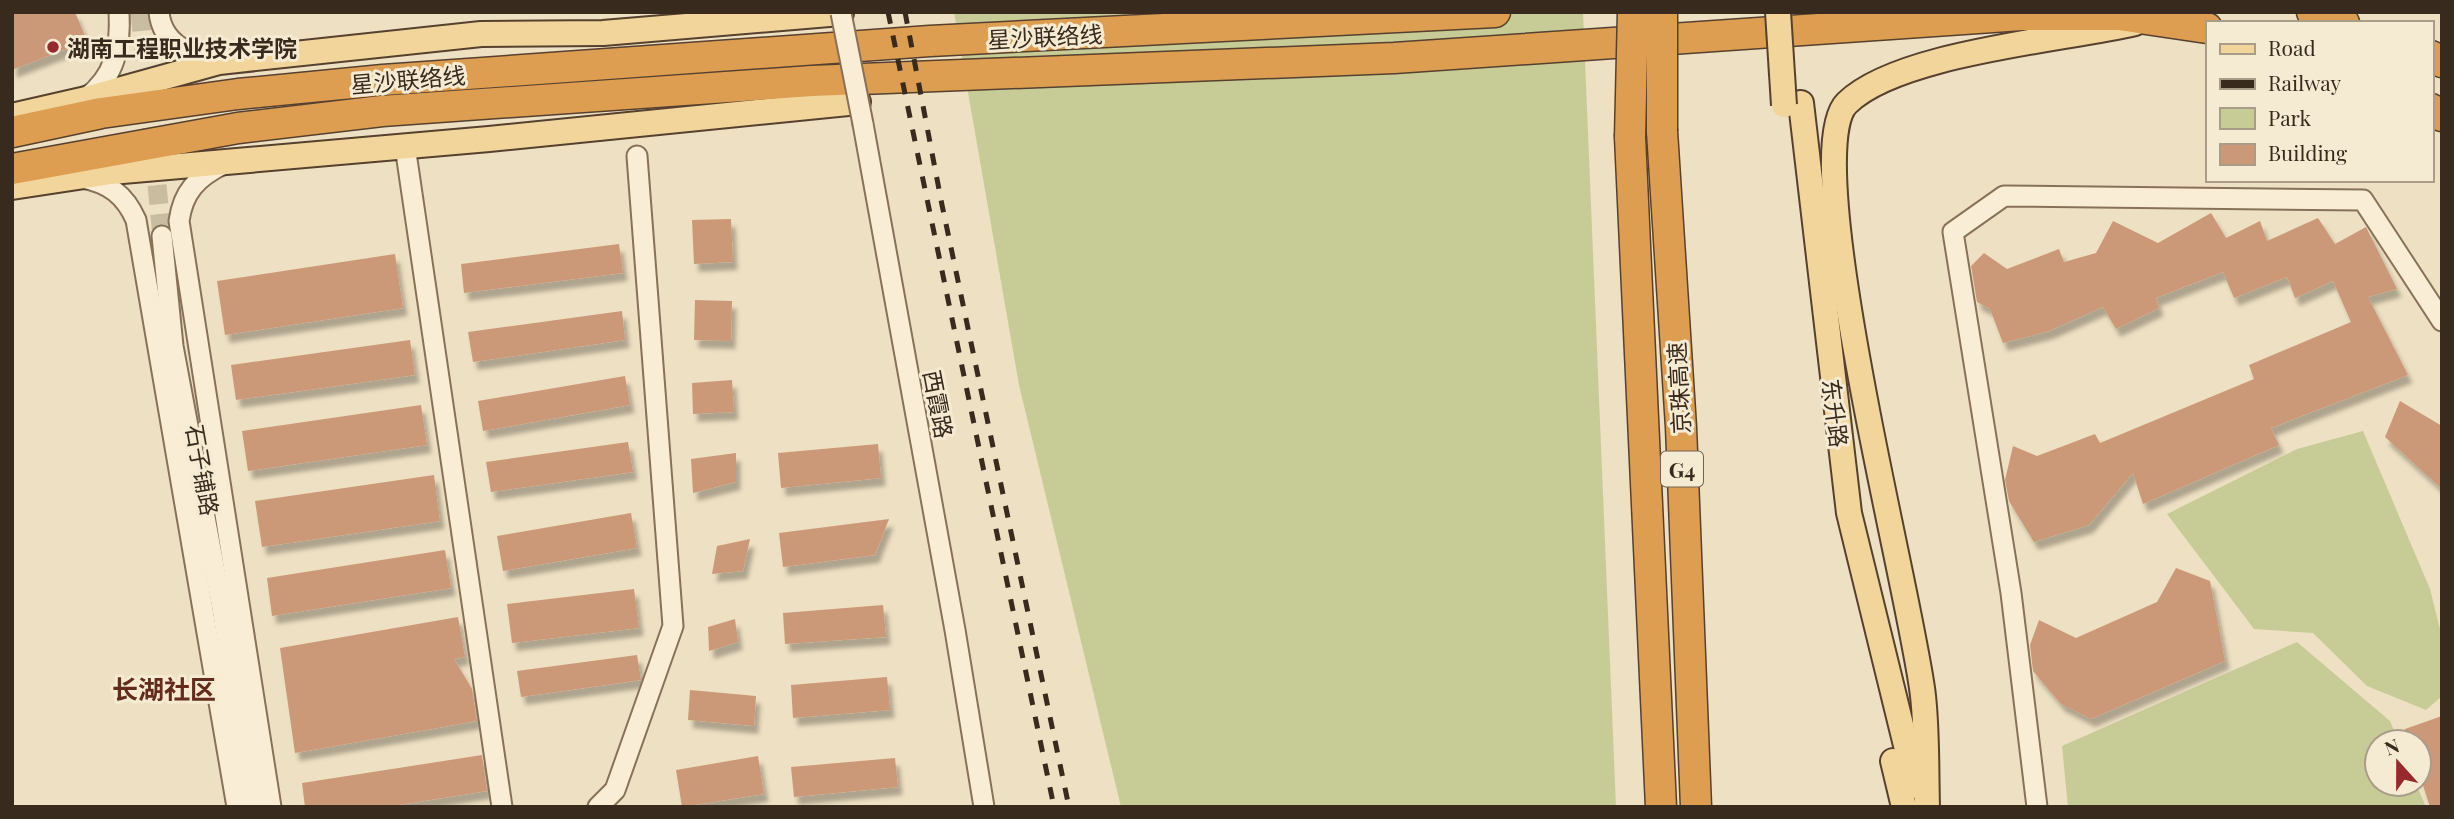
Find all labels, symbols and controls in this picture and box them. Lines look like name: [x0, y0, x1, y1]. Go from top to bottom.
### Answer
street label: 星沙联络线: [987, 18, 1103, 54]
legend: [2206, 21, 2433, 182]
place label: 湖南工程职业技术学院: [67, 32, 297, 63]
text: Road: [2268, 33, 2316, 61]
marker: 湖南工程职业技术学院: [45, 39, 61, 55]
street label: 星沙联络线: [349, 59, 467, 99]
text: Railway: [2268, 68, 2342, 96]
text: Park: [2268, 103, 2312, 131]
text: Building: [2268, 138, 2347, 166]
street label: 京珠高速: [1660, 341, 1696, 435]
street label: 西霞路: [917, 367, 961, 441]
street label: 东升路: [1816, 377, 1856, 449]
street label: 石子铺路: [180, 422, 226, 518]
road number: G4: [1661, 452, 1703, 486]
district label: 长湖社区: [112, 671, 216, 706]
north arrow: [2363, 728, 2433, 798]
text: N: [2380, 732, 2403, 761]

